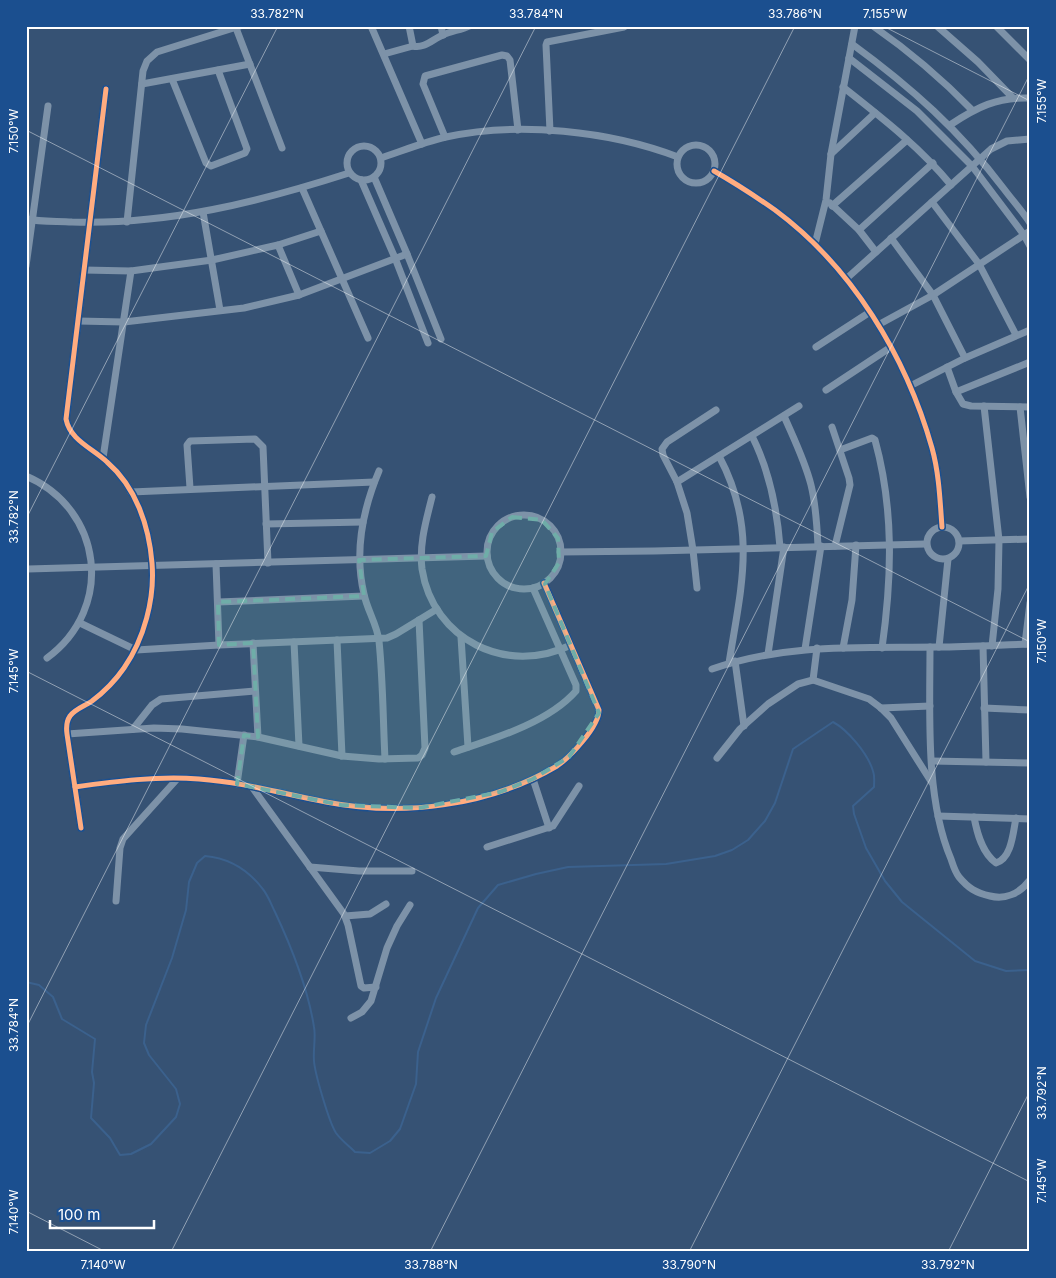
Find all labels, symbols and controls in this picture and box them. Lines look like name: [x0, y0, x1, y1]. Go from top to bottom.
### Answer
text: 33.782°N: [250, 6, 304, 21]
text: 33.784°N: [509, 6, 563, 21]
text: 33.786°N: [768, 6, 822, 21]
text: 7.155°W: [863, 6, 907, 21]
text: 7.155°W: [1034, 79, 1049, 123]
text: 7.150°W: [6, 108, 21, 153]
text: 33.782°N: [6, 490, 21, 544]
text: 7.150°W: [1034, 618, 1049, 663]
text: 7.145°W: [6, 648, 21, 693]
text: 33.784°N: [6, 998, 21, 1052]
text: 33.792°N: [1034, 1066, 1049, 1120]
text: 7.145°W: [1034, 1158, 1049, 1203]
text: 7.140°W: [6, 1189, 21, 1235]
scale bar: [50, 1198, 154, 1230]
text: 100 m: [58, 1205, 100, 1224]
text: 7.140°W: [80, 1257, 126, 1272]
text: 33.788°N: [404, 1257, 458, 1272]
text: 33.790°N: [662, 1257, 716, 1272]
text: 33.792°N: [921, 1257, 975, 1272]

